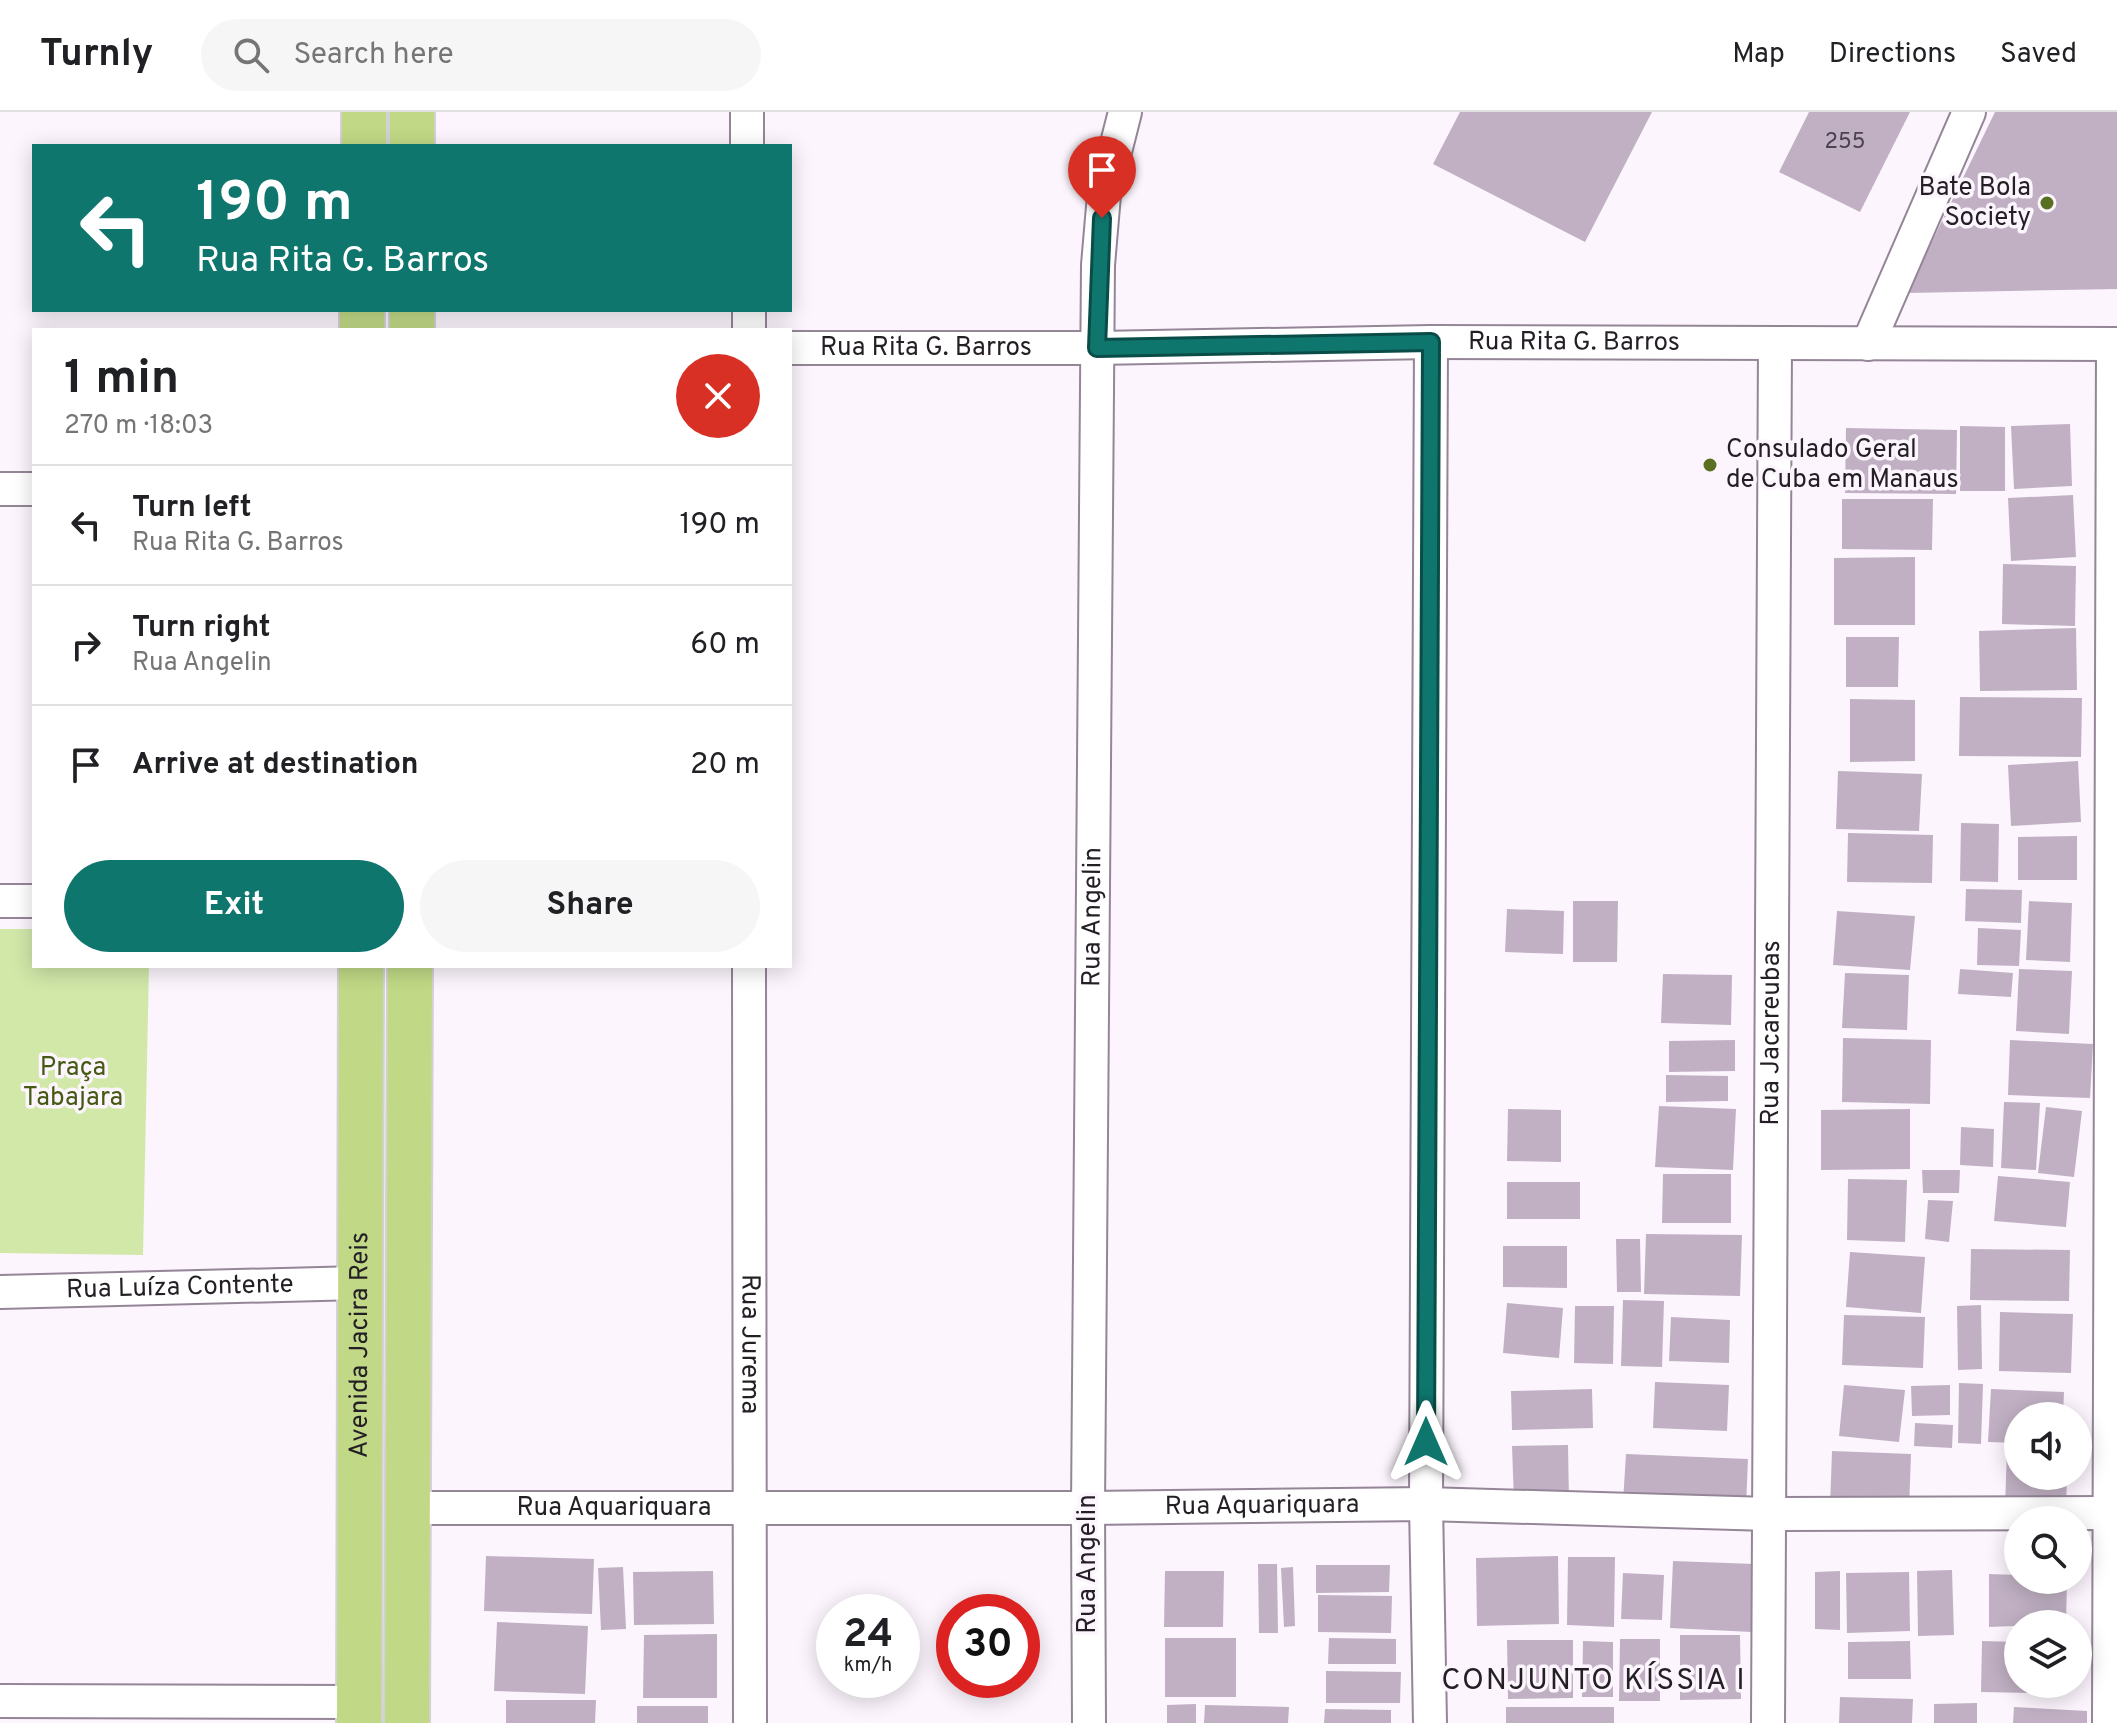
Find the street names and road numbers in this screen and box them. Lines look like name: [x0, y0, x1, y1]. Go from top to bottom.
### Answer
street label: Rua Rita G. Barros: [1468, 326, 1680, 359]
street label: Rua Rita G. Barros: [820, 332, 1032, 365]
street label: Rua Angelin: [1076, 847, 1110, 987]
street label: Rua Jacareubas: [1755, 940, 1788, 1126]
street label: Avenida Jacira Reis: [343, 1232, 377, 1458]
street label: Rua Luíza Contente: [66, 1268, 294, 1307]
street label: Rua Jurema: [733, 1274, 766, 1414]
street label: Rua Aquariquara: [1164, 1488, 1360, 1524]
street label: Rua Aquariquara: [517, 1492, 711, 1525]
street label: Rua Angelin: [1072, 1494, 1105, 1634]

